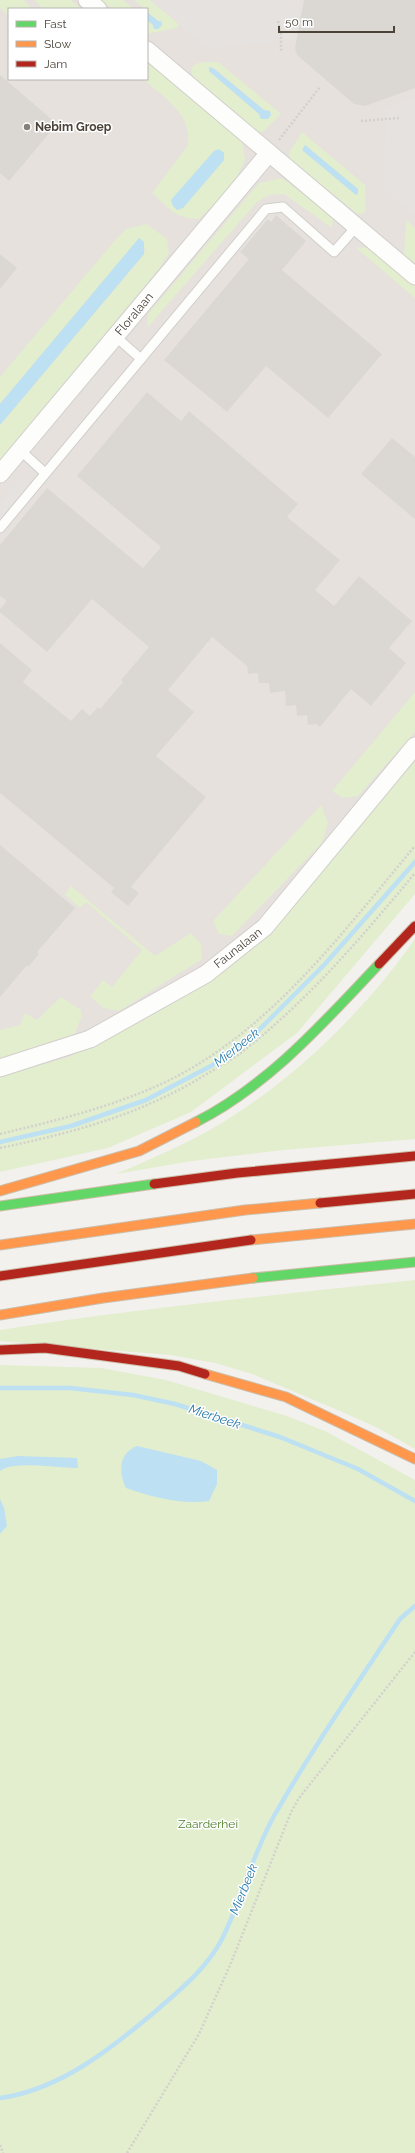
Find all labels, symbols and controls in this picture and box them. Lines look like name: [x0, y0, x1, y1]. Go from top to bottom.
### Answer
legend: [8, 8, 148, 80]
scale bar: [279, 8, 394, 34]
text: 50 m: [285, 15, 313, 29]
text: Fast: [44, 17, 67, 31]
text: Slow: [44, 37, 71, 51]
text: Jam: [44, 57, 67, 71]
place label: Nebim Groep: [35, 120, 112, 134]
marker: Nebim Groep: [22, 122, 32, 132]
street label: Floralaan: [112, 290, 156, 338]
street label: Faunalaan: [211, 925, 265, 971]
water label: Mierbeek: [211, 1025, 262, 1070]
water label: Mierbeek: [187, 1401, 243, 1432]
park label: Zaarderhei: [178, 1817, 238, 1831]
water label: Mierbeek: [226, 1861, 260, 1917]

